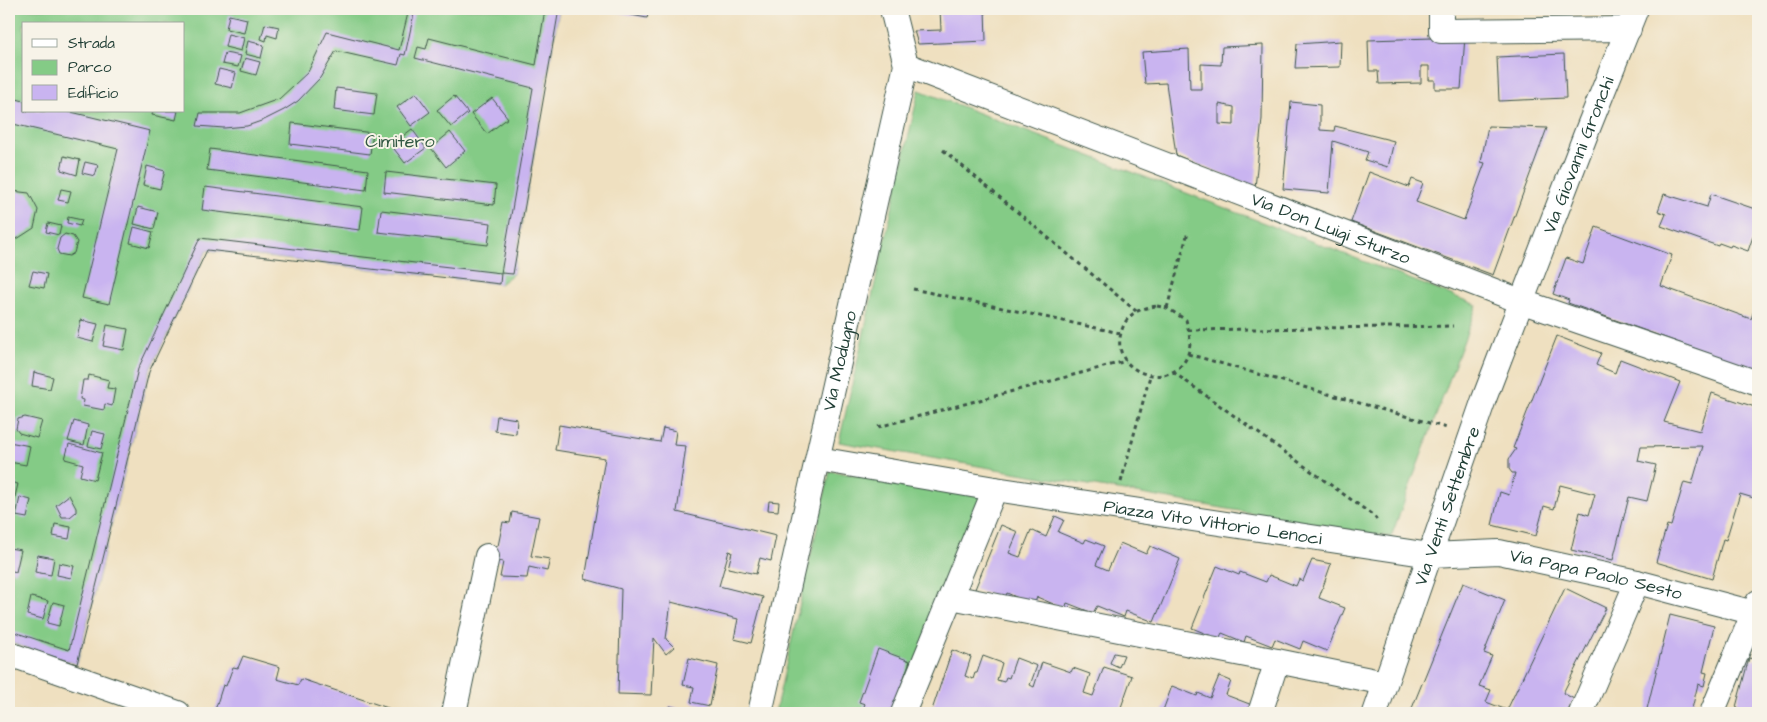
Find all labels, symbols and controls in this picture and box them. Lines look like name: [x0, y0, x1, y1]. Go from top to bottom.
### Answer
legend: [22, 22, 185, 112]
text: Strada: [68, 33, 115, 54]
text: Parco: [68, 57, 112, 78]
street label: Via Giovanni Gronchi: [1537, 73, 1621, 237]
text: Edificio: [68, 83, 119, 104]
park label: Cimitero: [365, 129, 435, 154]
street label: Via Don Luigi Sturzo: [1247, 187, 1414, 271]
street label: Via Modugno: [816, 308, 863, 414]
street label: Via Venti Settembre: [1408, 423, 1487, 589]
street label: Piazza Vito Vittorio Lenoci: [1102, 494, 1324, 552]
street label: Via Papa Paolo Sesto: [1507, 543, 1685, 606]

